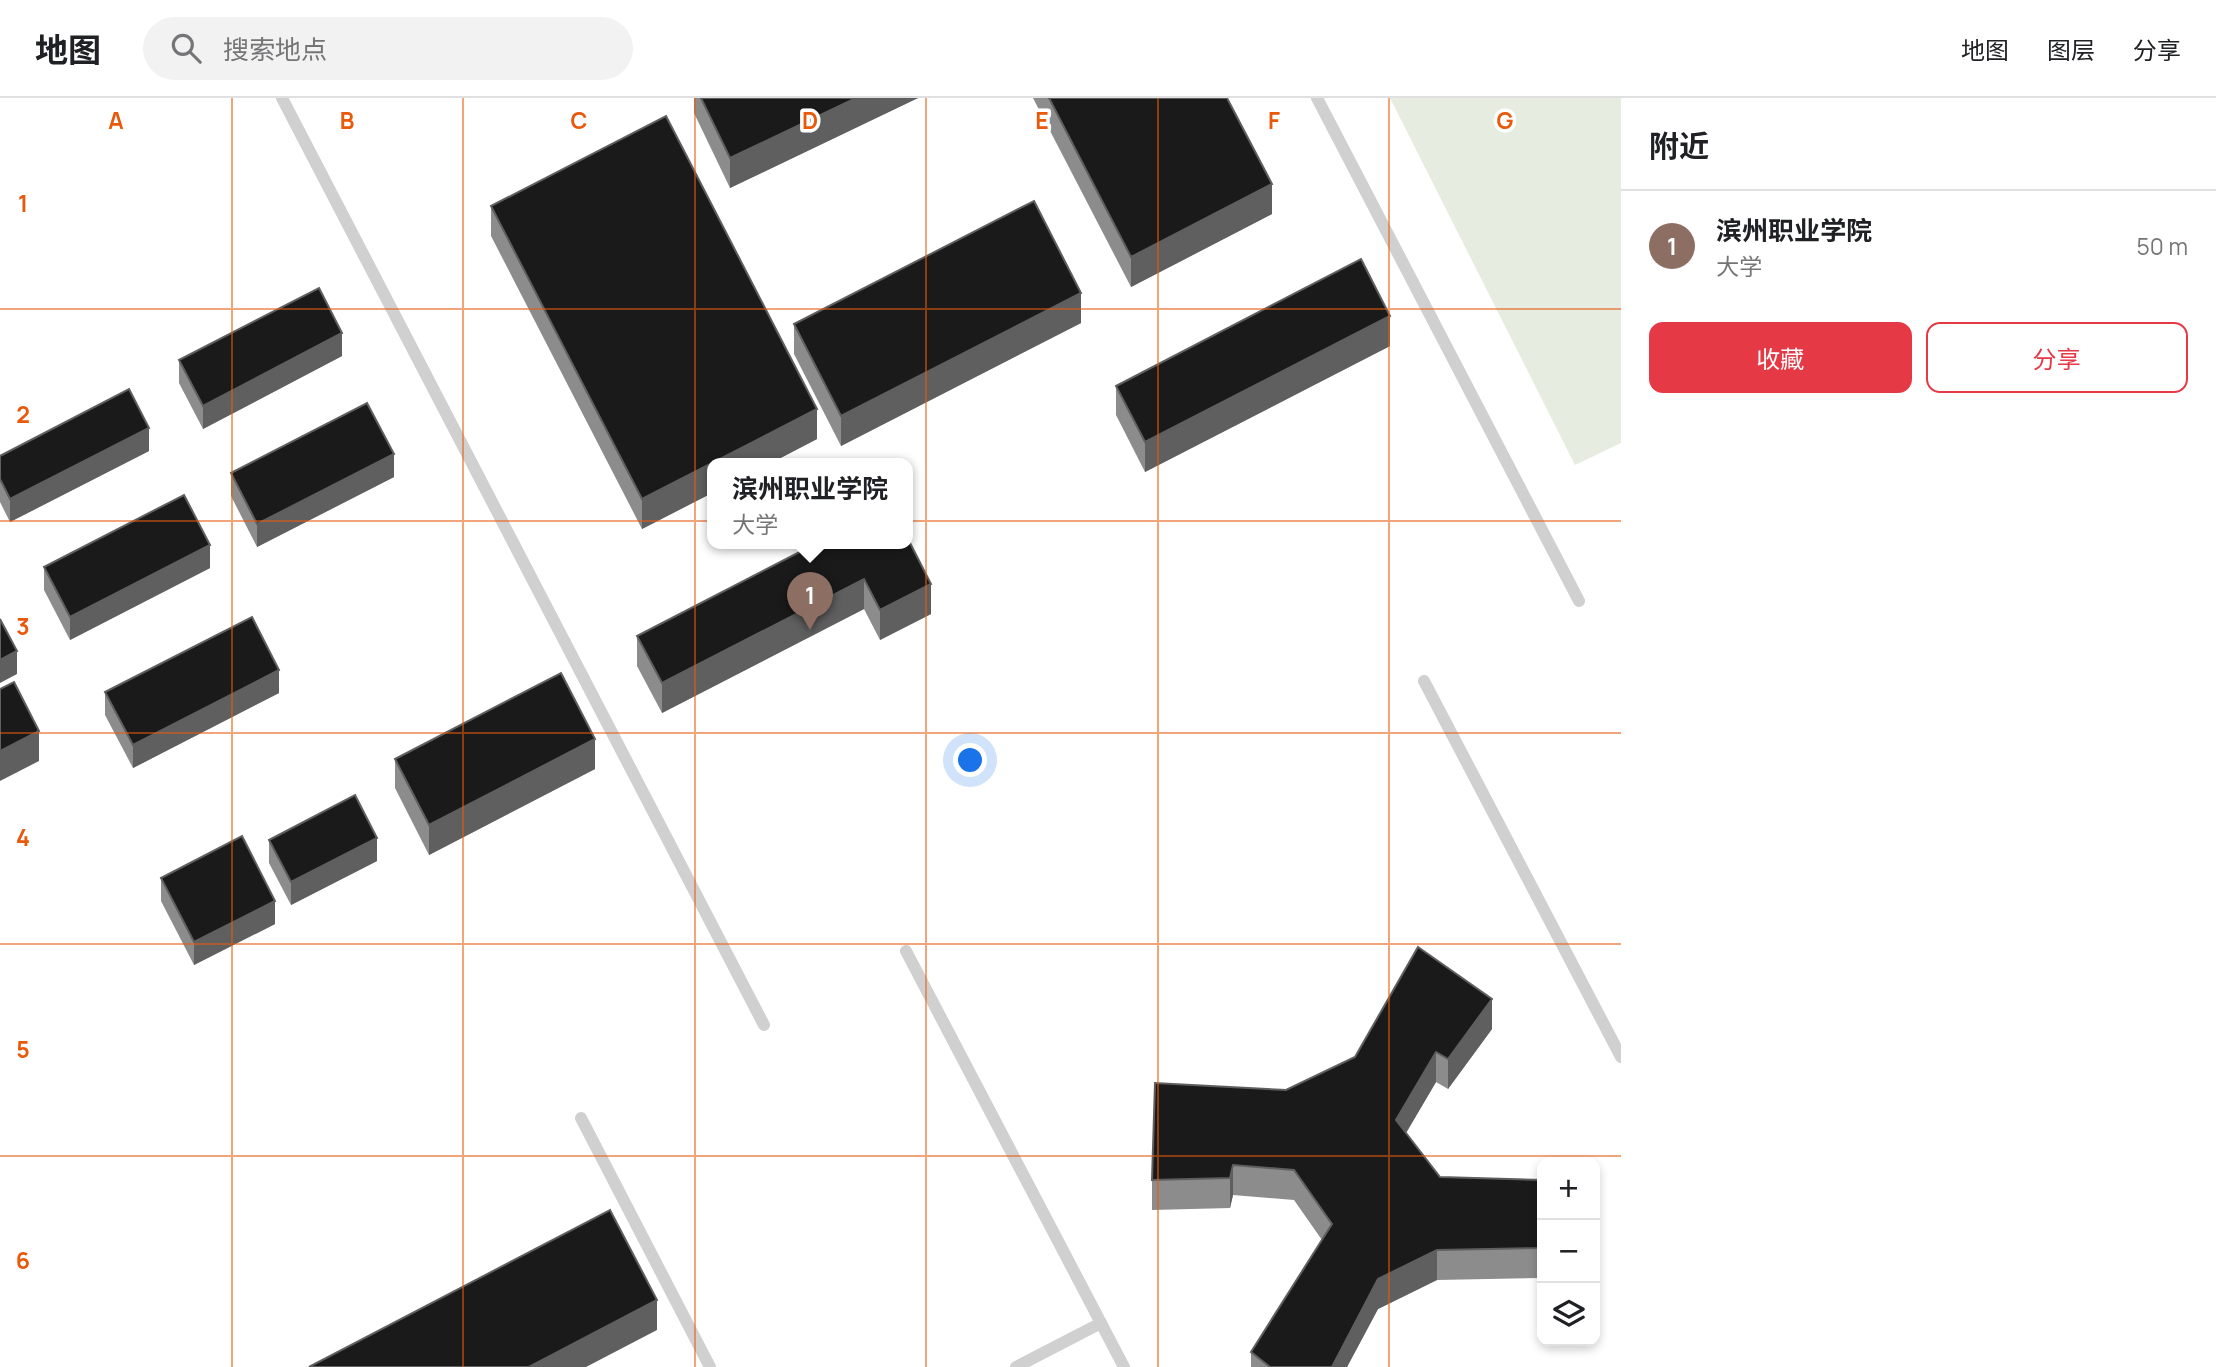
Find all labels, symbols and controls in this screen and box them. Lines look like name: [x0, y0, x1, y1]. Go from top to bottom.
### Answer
search box: [143, 17, 633, 80]
text: 地图: [35, 27, 101, 72]
icon: search: [167, 29, 205, 67]
text: 搜索地点: [223, 31, 327, 67]
text: 地图: [1961, 33, 2009, 66]
text: 图层: [2047, 33, 2095, 66]
text: 分享: [2133, 33, 2181, 66]
text: A: [108, 104, 124, 136]
text: B: [340, 104, 354, 136]
text: C: [571, 104, 588, 136]
text: D: [802, 104, 818, 136]
text: E: [1035, 104, 1049, 136]
text: F: [1268, 104, 1280, 136]
text: G: [1497, 104, 1514, 136]
text: 附近: [1649, 125, 1709, 166]
text: 1: [18, 187, 28, 219]
text: 滨州职业学院: [1716, 212, 1872, 248]
text: 1: [1667, 230, 1677, 262]
text: 50 m: [2137, 230, 2188, 262]
text: 大学: [1716, 250, 1762, 282]
button: 收藏: [1649, 322, 1912, 393]
button: 分享: [1926, 322, 2188, 393]
text: 2: [16, 398, 30, 430]
popup: [707, 458, 913, 549]
text: 滨州职业学院: [732, 470, 888, 506]
text: 大学: [732, 508, 778, 540]
pin: 1: [787, 572, 833, 630]
text: 3: [16, 610, 30, 642]
your location: [953, 743, 987, 777]
text: 4: [16, 821, 30, 853]
text: 5: [16, 1033, 30, 1065]
map controls: [1537, 1157, 1600, 1346]
button: +: [1537, 1157, 1600, 1220]
button: −: [1537, 1220, 1600, 1283]
text: 6: [16, 1244, 30, 1276]
button: layers: [1537, 1283, 1600, 1346]

